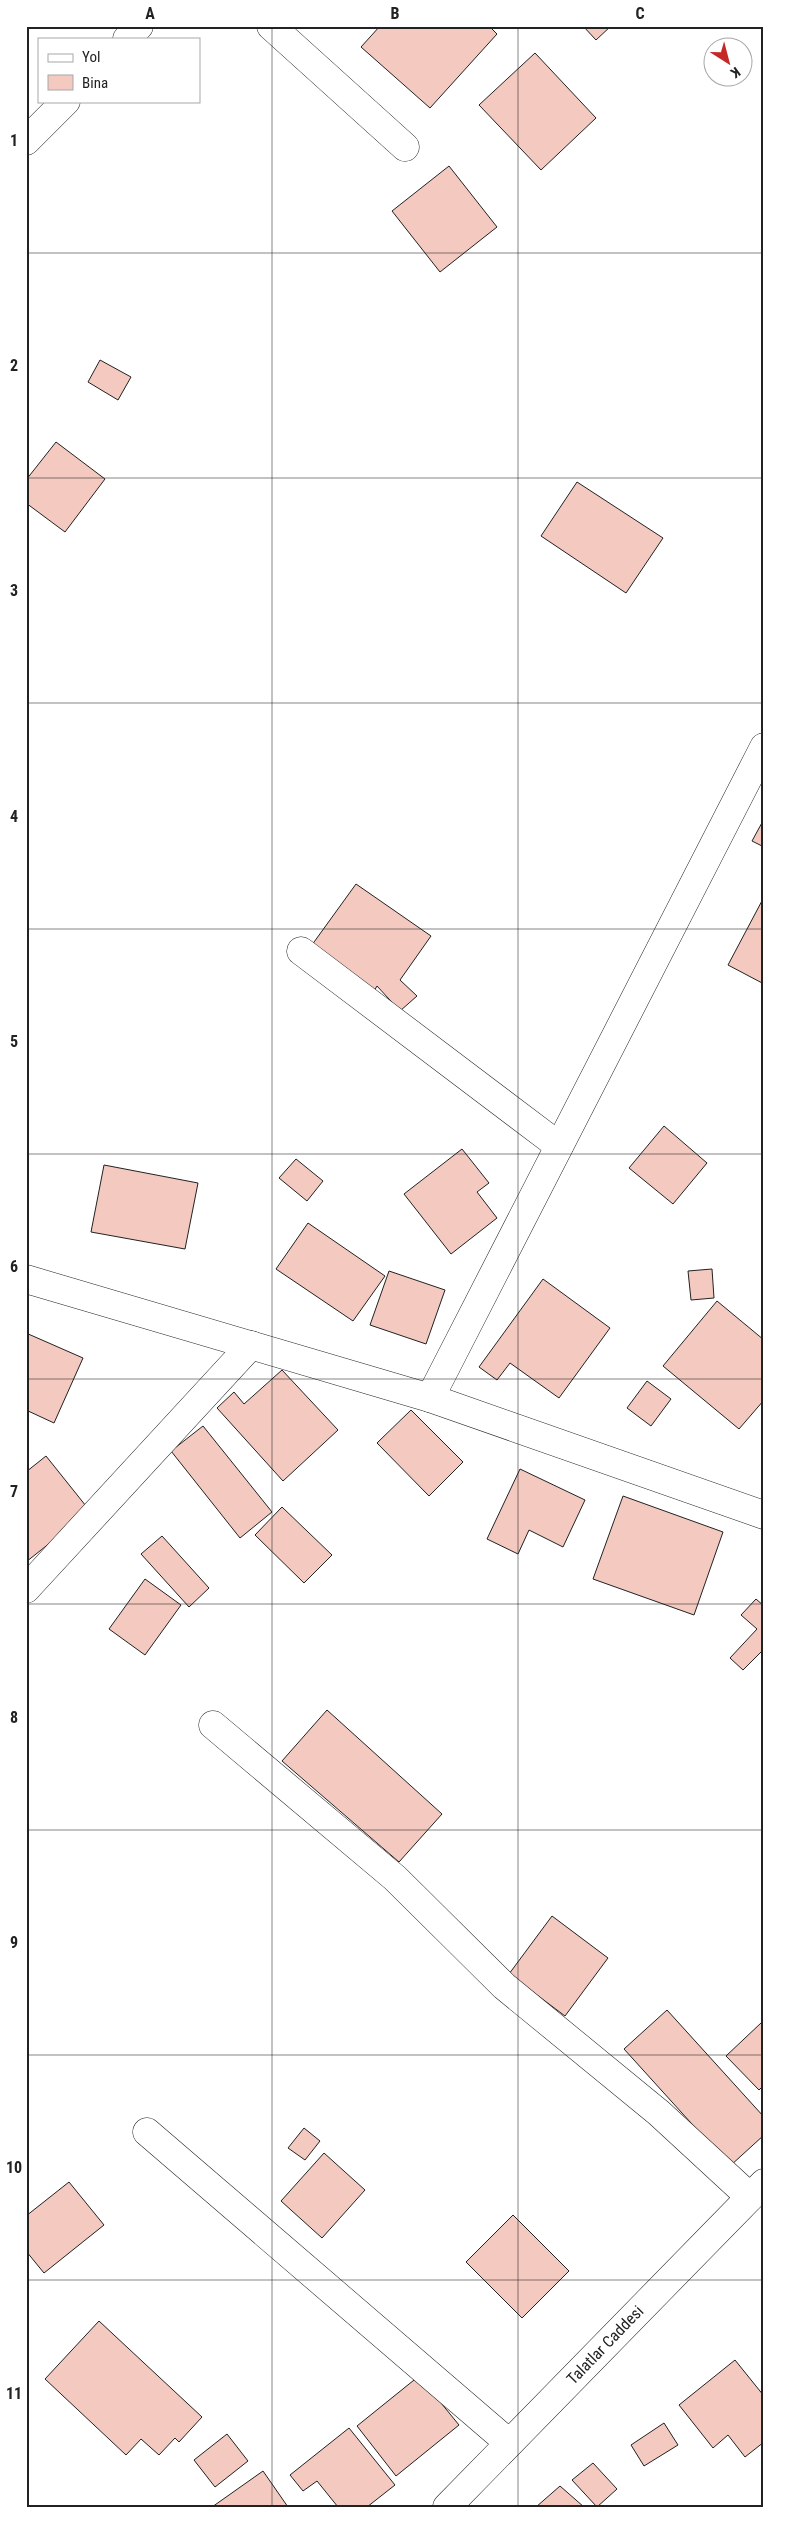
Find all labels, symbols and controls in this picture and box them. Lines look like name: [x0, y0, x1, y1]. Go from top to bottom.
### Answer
text: A: [145, 4, 155, 23]
text: B: [391, 4, 400, 23]
text: C: [635, 4, 645, 23]
legend: [38, 38, 200, 102]
north arrow: [702, 38, 752, 88]
text: Yol: [82, 48, 100, 66]
text: K: [728, 64, 743, 81]
text: Bina: [82, 74, 108, 92]
text: 1: [10, 131, 18, 150]
text: 2: [10, 356, 18, 375]
text: 3: [10, 581, 18, 600]
text: 4: [10, 807, 18, 826]
text: 5: [10, 1032, 18, 1051]
text: 6: [10, 1257, 18, 1276]
text: 7: [10, 1482, 18, 1501]
text: 8: [10, 1708, 18, 1727]
text: 9: [10, 1933, 18, 1952]
text: 10: [6, 2158, 22, 2177]
street label: Talatlar Caddesi: [563, 2302, 647, 2388]
text: 11: [6, 2384, 22, 2403]

